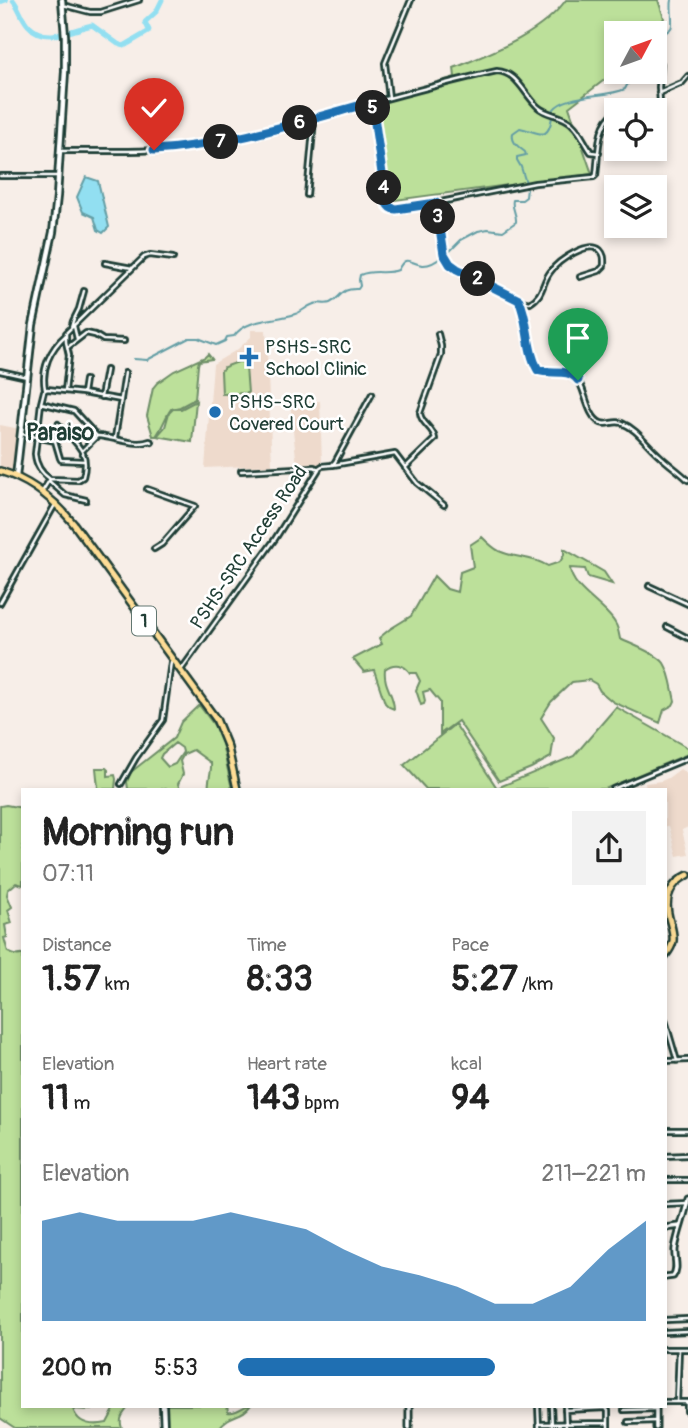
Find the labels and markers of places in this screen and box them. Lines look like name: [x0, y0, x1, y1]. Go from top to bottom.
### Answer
pin: [124, 78, 184, 150]
pin: 5: [356, 90, 390, 126]
pin: 6: [282, 106, 318, 140]
pin: 7: [204, 124, 238, 160]
pin: 4: [366, 170, 402, 206]
pin: 3: [420, 200, 456, 234]
pin: 2: [461, 262, 496, 296]
pin: [548, 308, 608, 380]
place label: PSHS-SRC School Clinic: [265, 335, 367, 381]
marker: PSHS-SRC School Clinic: [239, 347, 259, 367]
place label: PSHS-SRC Covered Court: [229, 390, 344, 436]
marker: PSHS-SRC Covered Court: [207, 404, 223, 420]

